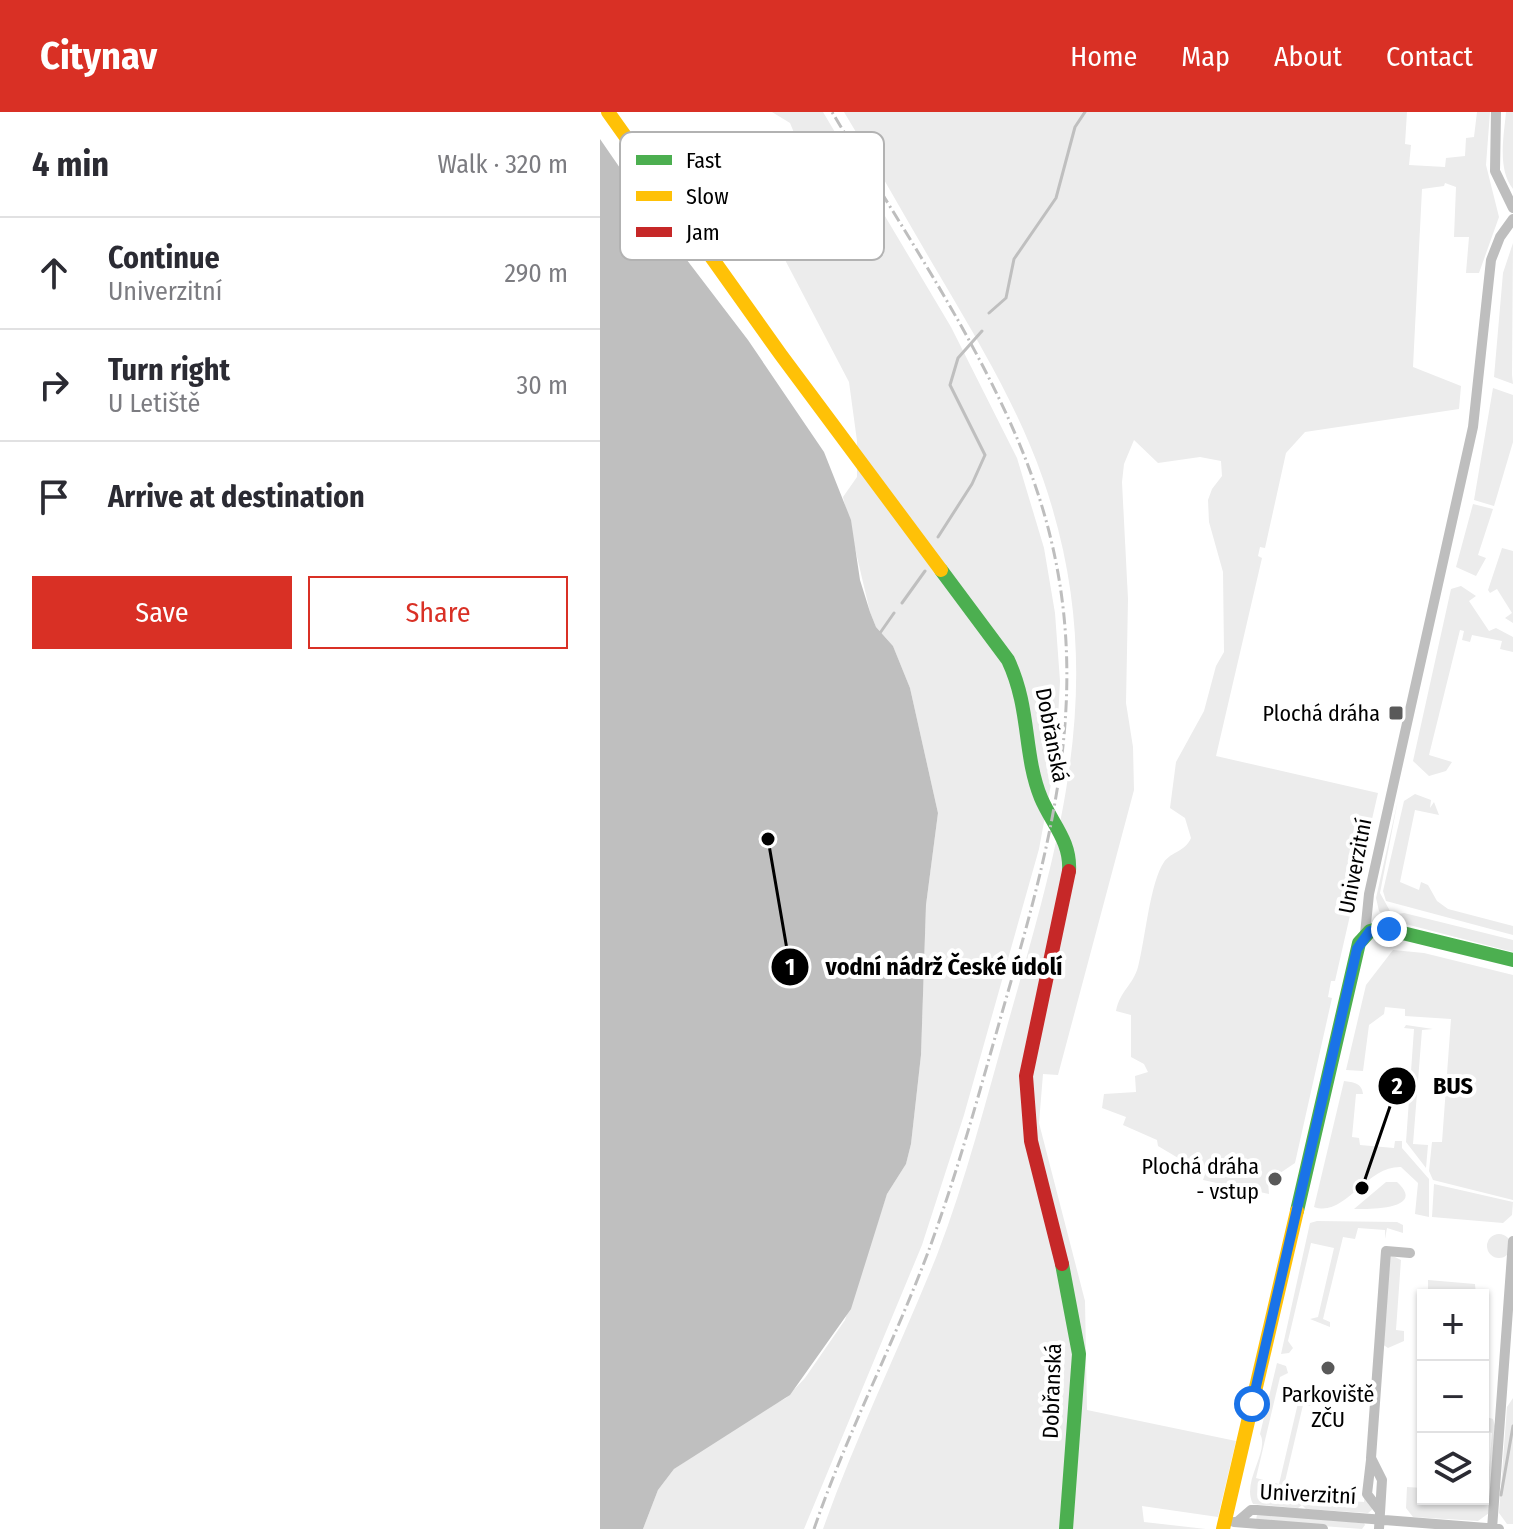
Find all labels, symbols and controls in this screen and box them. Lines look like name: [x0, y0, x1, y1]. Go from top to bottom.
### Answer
text: Citynav: [40, 33, 157, 79]
text: Home: [1070, 40, 1137, 73]
text: Map: [1181, 40, 1230, 73]
text: About: [1274, 40, 1342, 73]
text: Contact: [1386, 40, 1473, 73]
legend: [620, 132, 884, 260]
text: 4 min: [32, 144, 109, 185]
text: Fast: [686, 147, 722, 174]
text: Walk · 320 m: [437, 149, 568, 180]
text: Slow: [686, 183, 729, 210]
text: Jam: [686, 219, 720, 246]
text: Continue: [108, 240, 220, 276]
icon: ahead: [32, 251, 76, 295]
text: 290 m: [504, 258, 568, 289]
text: Univerzitní: [108, 276, 222, 307]
text: Turn right: [108, 352, 230, 388]
icon: right: [32, 363, 76, 407]
text: 30 m: [517, 370, 568, 401]
text: U Letiště: [108, 388, 200, 419]
icon: arrive: [32, 475, 76, 519]
text: Arrive at destination: [108, 479, 365, 515]
button: Save: [32, 576, 292, 649]
button: Share: [308, 576, 568, 649]
street label: Dobřanská: [1030, 686, 1074, 784]
place label: Plochá dráha: [1263, 700, 1380, 727]
marker: Plochá dráha: [1387, 704, 1405, 722]
street label: Univerzitní: [1333, 816, 1378, 916]
route end: [1371, 911, 1407, 947]
callout: vodní nádrž České údolí: [770, 943, 1079, 991]
text: vodní nádrž České údolí: [825, 952, 1063, 981]
text: 1: [785, 953, 795, 981]
callout: BUS: [1377, 1062, 1489, 1110]
text: 2: [1390, 1072, 1403, 1100]
text: BUS: [1433, 1072, 1473, 1100]
place label: Plochá dráha - vstup: [1142, 1153, 1259, 1205]
marker: Plochá dráha - vstup: [1266, 1170, 1284, 1188]
map controls: [1417, 1289, 1489, 1505]
button: +: [1417, 1289, 1489, 1361]
street label: Dobřanská: [1037, 1343, 1067, 1439]
marker: Parkoviště ZČU: [1319, 1359, 1337, 1377]
button: −: [1417, 1361, 1489, 1433]
place label: Parkoviště ZČU: [1282, 1381, 1374, 1433]
route start: [1234, 1386, 1270, 1422]
button: layers: [1417, 1433, 1489, 1505]
street label: Univerzitní: [1259, 1478, 1357, 1510]

